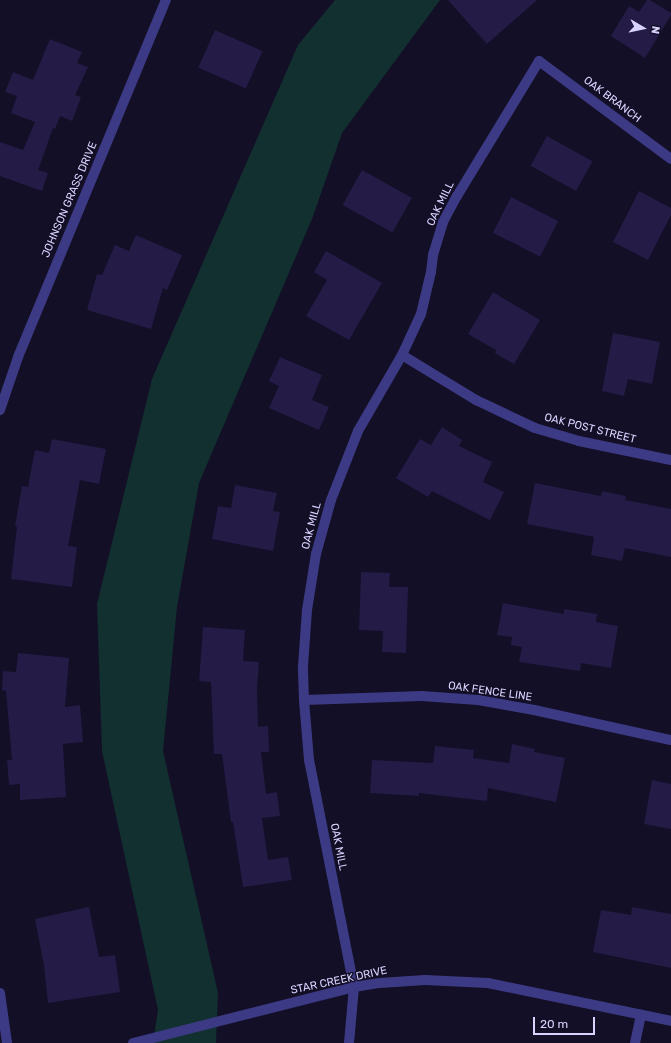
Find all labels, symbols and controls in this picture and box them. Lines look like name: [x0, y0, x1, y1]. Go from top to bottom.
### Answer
north arrow: [623, 8, 663, 48]
text: N: [648, 25, 662, 35]
street label: OAK BRANCH: [581, 74, 643, 126]
street label: JOHNSON GRASS DRIVE: [40, 140, 100, 260]
street label: OAK MILL: [425, 179, 457, 229]
street label: OAK POST STREET: [543, 411, 637, 447]
street label: OAK MILL: [299, 501, 325, 551]
street label: OAK FENCE LINE: [447, 680, 533, 704]
street label: OAK MILL: [327, 822, 349, 872]
street label: STAR CREEK DRIVE: [289, 964, 389, 998]
scale bar: [535, 1009, 597, 1035]
text: 20 m: [540, 1017, 568, 1031]

